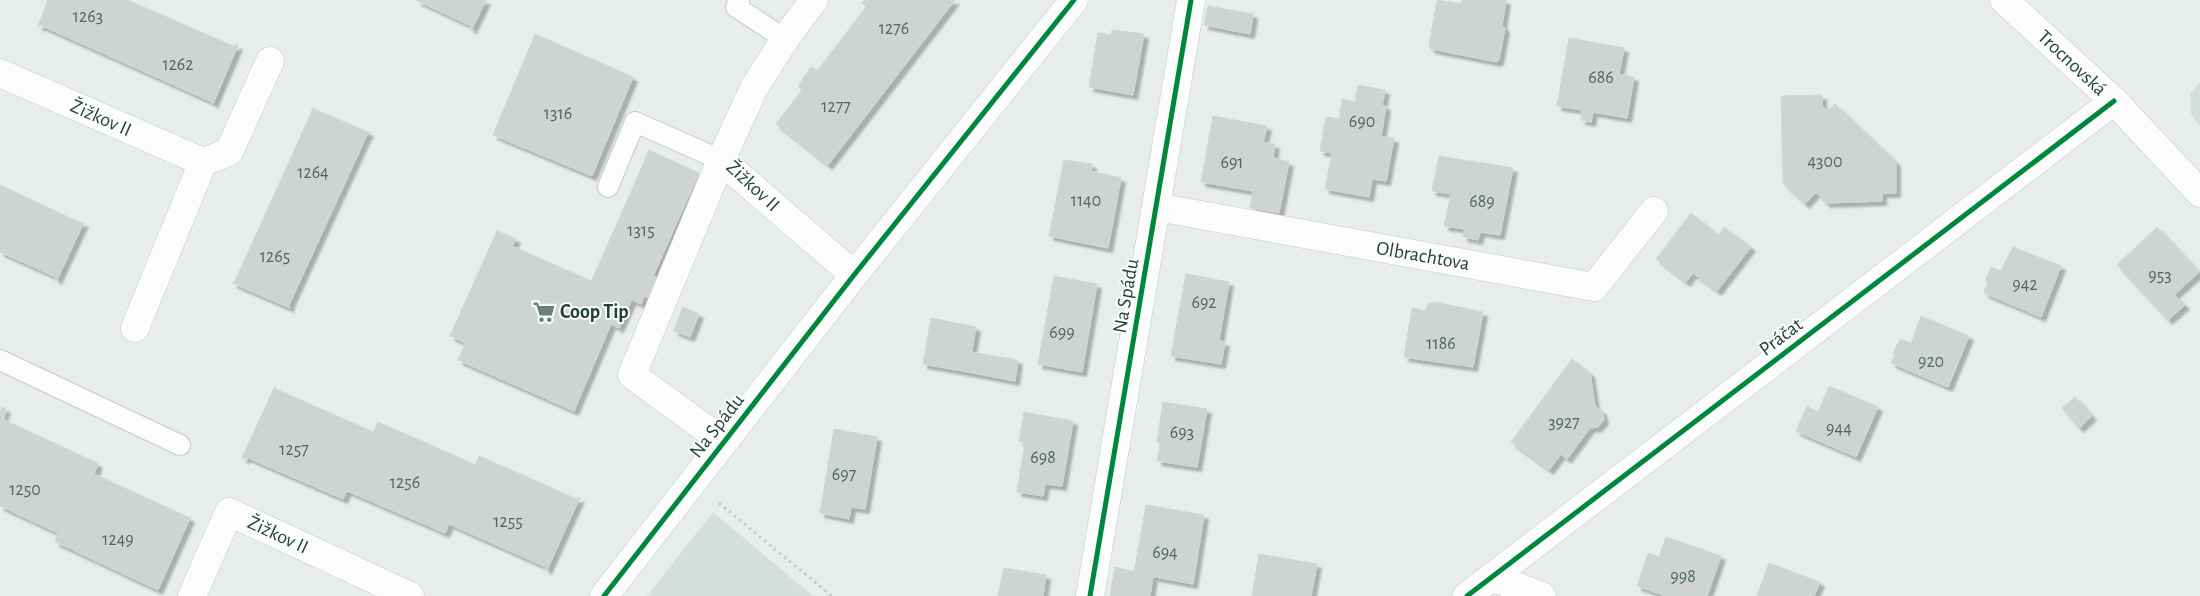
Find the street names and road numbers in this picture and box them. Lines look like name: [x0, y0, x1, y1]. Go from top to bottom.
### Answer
street label: Trocnovská: [2034, 26, 2110, 100]
street label: Žižkov II: [67, 95, 135, 140]
street label: Žižkov II: [723, 156, 784, 215]
street label: Olbrachtova: [1375, 238, 1471, 274]
street label: Na Spádu: [1110, 257, 1142, 335]
street label: Práčat: [1756, 314, 1807, 360]
street label: Na Spádu: [686, 390, 748, 462]
street label: Žižkov II: [245, 511, 312, 558]

